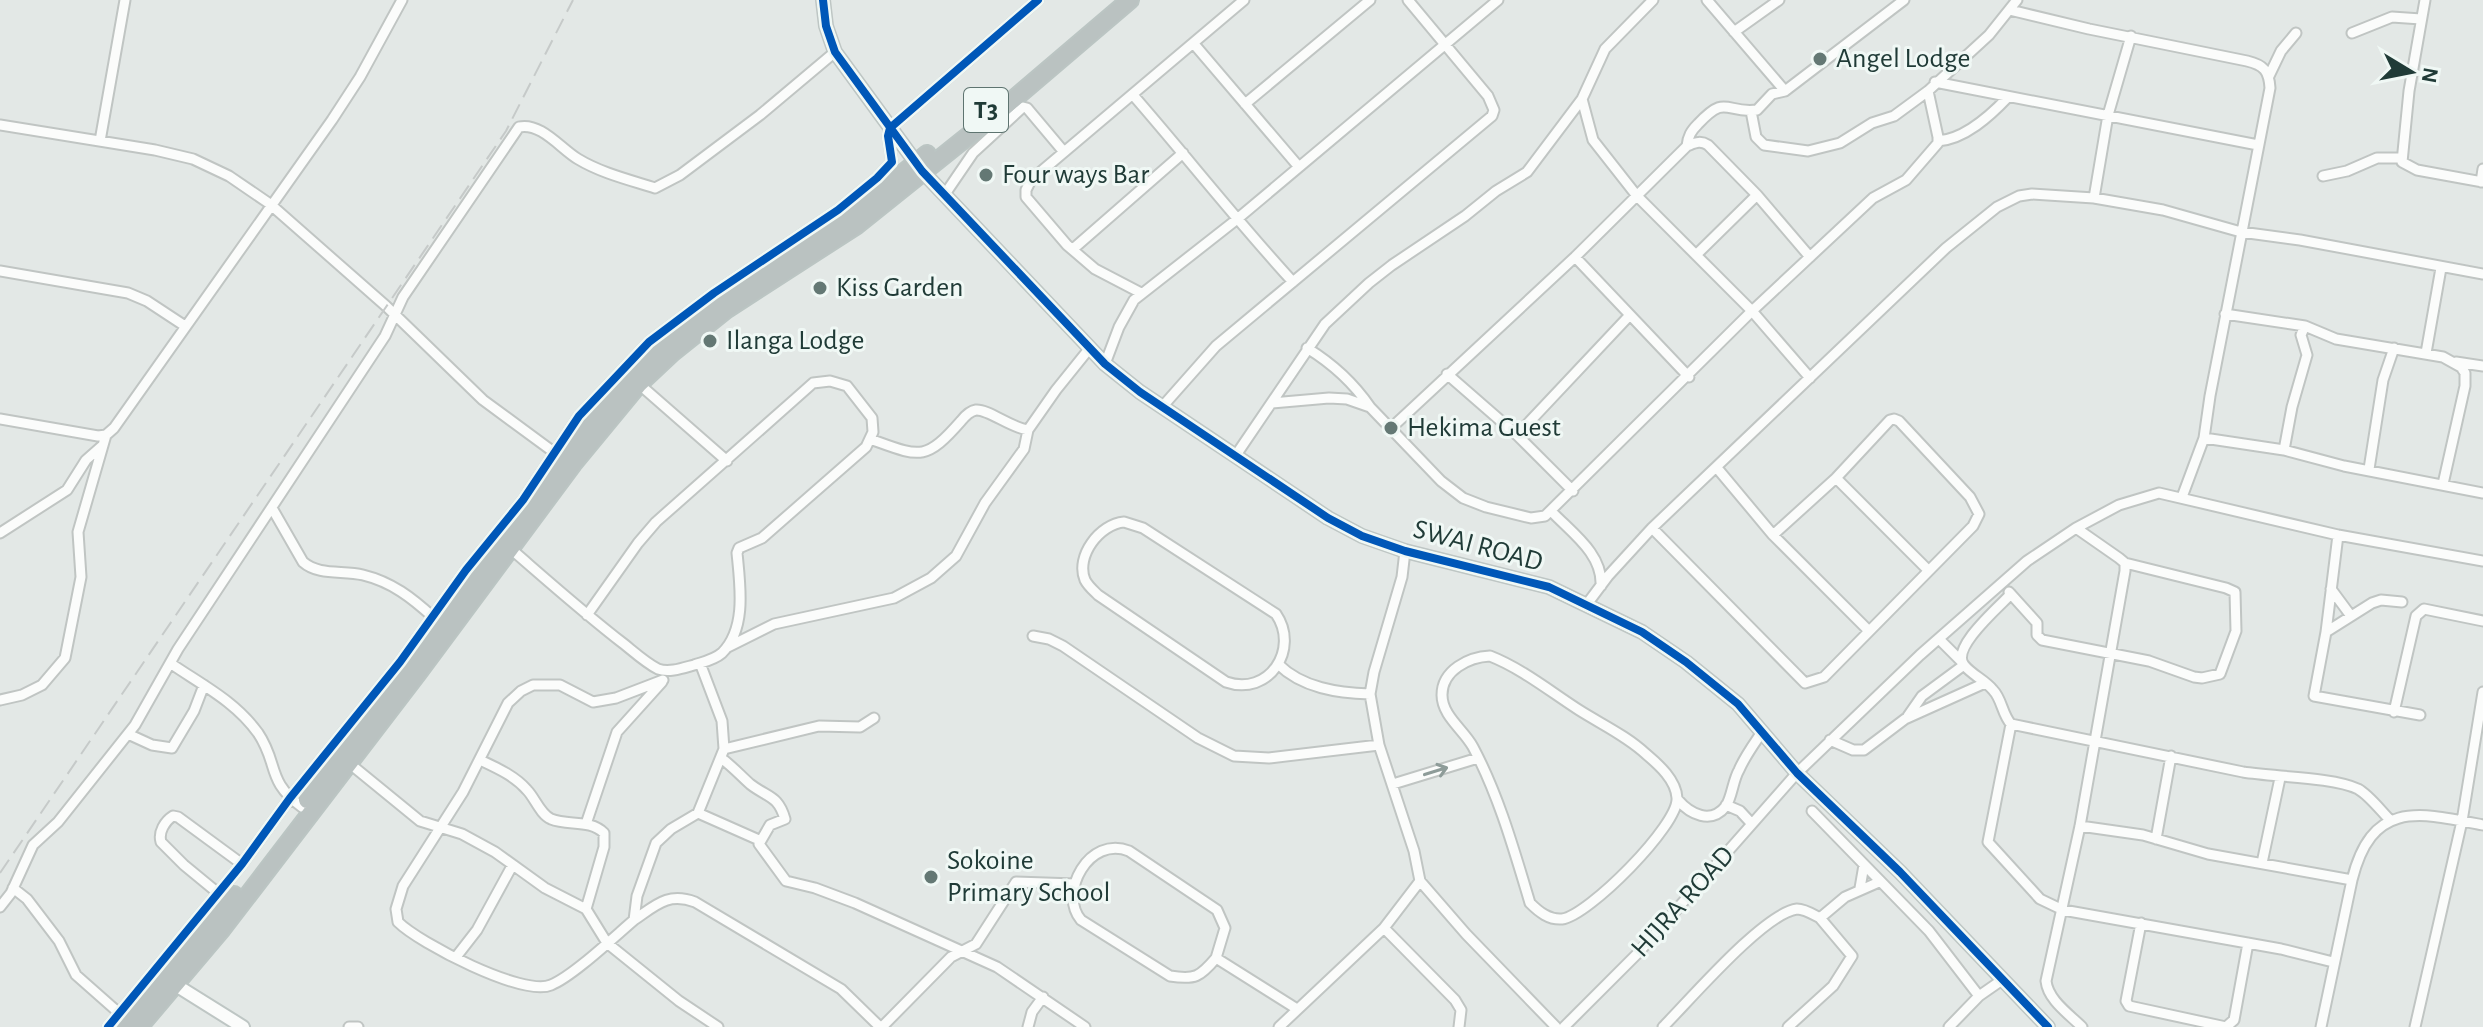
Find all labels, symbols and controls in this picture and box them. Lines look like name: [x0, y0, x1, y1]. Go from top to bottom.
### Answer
north arrow: [2371, 32, 2451, 112]
place label: Angel Lodge: [1836, 45, 1971, 73]
marker: Angel Lodge: [1811, 50, 1829, 68]
text: N: [2418, 66, 2442, 85]
road number: T3: [964, 88, 1008, 132]
place label: Four ways Bar: [1002, 161, 1149, 189]
marker: Four ways Bar: [977, 166, 995, 184]
place label: Kiss Garden: [836, 274, 964, 302]
marker: Kiss Garden: [811, 279, 829, 297]
place label: Ilanga Lodge: [726, 327, 864, 355]
marker: Ilanga Lodge: [701, 332, 719, 350]
place label: Hekima Guest: [1407, 414, 1561, 442]
marker: Hekima Guest: [1382, 419, 1400, 437]
street label: SWAI ROAD: [1410, 515, 1546, 577]
one-way arrow: [1422, 763, 1448, 778]
street label: HIJRA ROAD: [1626, 841, 1740, 963]
place label: Sokoine Primary School: [947, 847, 1110, 907]
marker: Sokoine Primary School: [922, 868, 940, 886]

